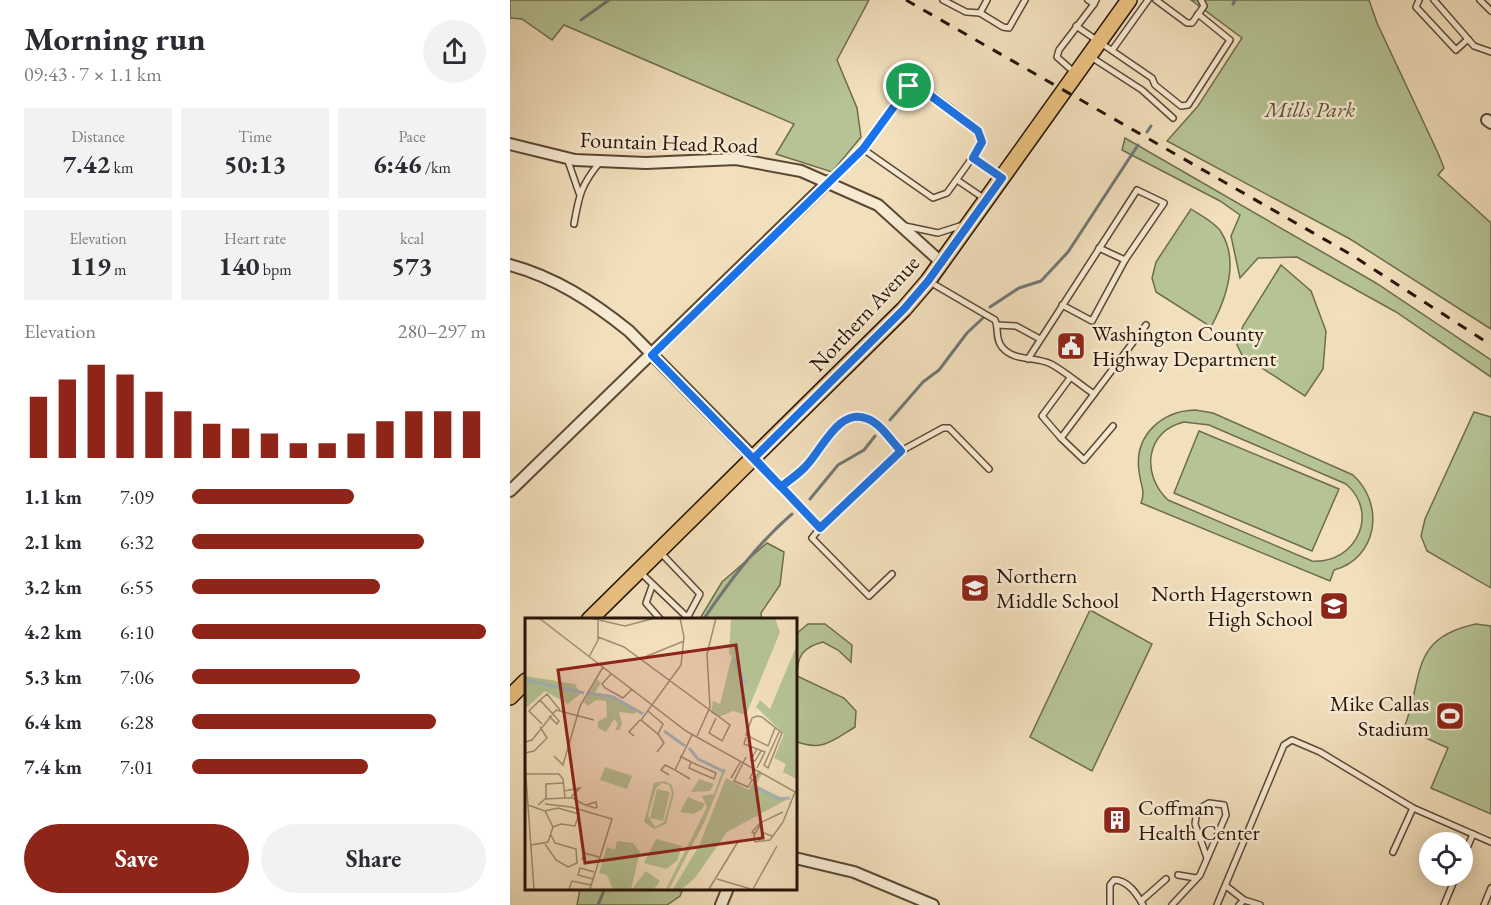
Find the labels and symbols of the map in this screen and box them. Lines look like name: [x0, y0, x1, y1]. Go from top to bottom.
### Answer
pin: [883, 60, 934, 111]
park label: Mills Park: [1263, 95, 1355, 124]
street label: Fountain Head Road: [579, 125, 760, 160]
street label: Northern Avenue: [803, 249, 926, 378]
place label: Washington County Highway Department: [1092, 319, 1276, 373]
public building icon: Washington County Highway Department: [1055, 330, 1087, 362]
place label: Northern Middle School: [996, 561, 1119, 615]
school or university icon: Northern Middle School: [959, 572, 991, 604]
place label: North Hagerstown High School: [1151, 579, 1313, 633]
school or university icon: North Hagerstown High School: [1318, 590, 1350, 622]
inset map: [525, 618, 796, 890]
place label: Mike Callas Stadium: [1330, 689, 1429, 743]
sports icon: Mike Callas Stadium: [1434, 700, 1466, 732]
place label: Coffman Health Center: [1138, 793, 1260, 847]
building icon: Coffman Health Center: [1101, 804, 1133, 836]

